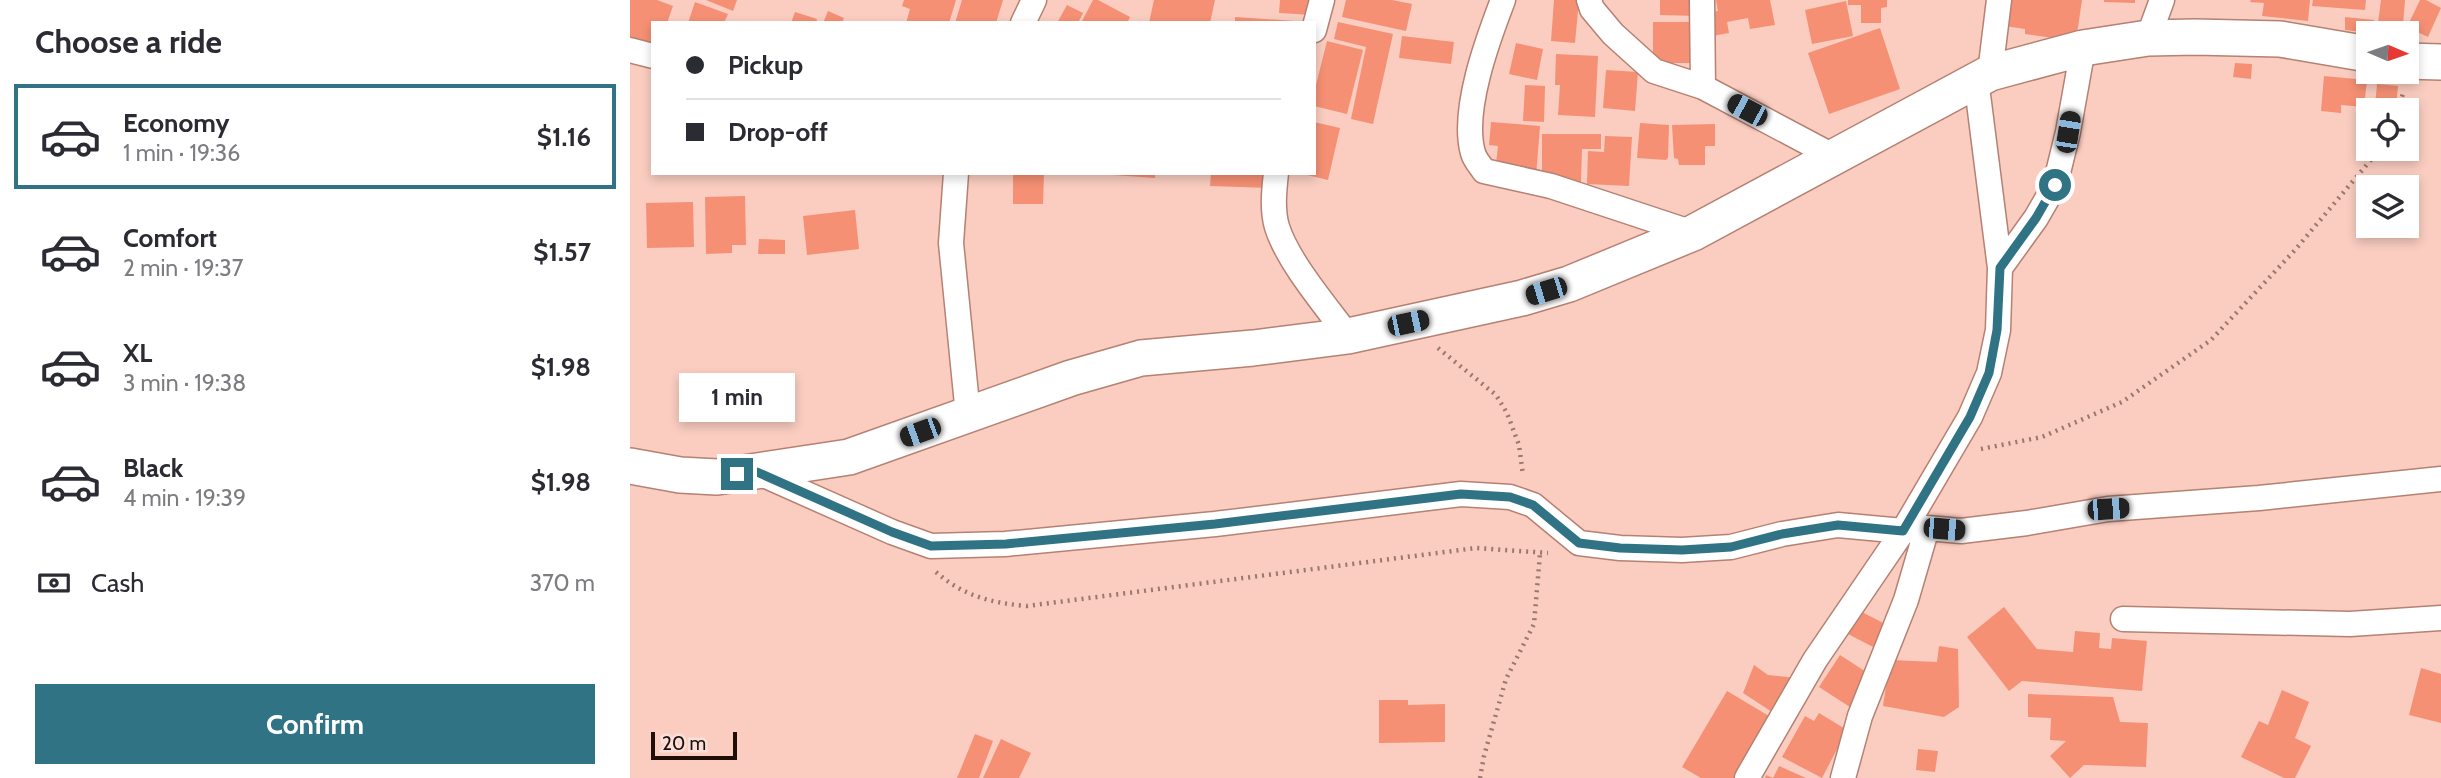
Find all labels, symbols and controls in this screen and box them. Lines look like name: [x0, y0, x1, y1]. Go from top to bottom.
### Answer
north arrow: [2356, 21, 2418, 84]
map controls: [2356, 21, 2419, 238]
text: Choose a ride: [35, 22, 222, 61]
text: Pickup: [728, 49, 803, 81]
car: [1724, 91, 1771, 129]
button: locate: [2356, 98, 2419, 161]
icon: car: [39, 105, 102, 168]
text: Economy: [123, 107, 229, 139]
car: [2055, 110, 2082, 154]
text: Drop-off: [728, 116, 828, 148]
text: $1.16: [537, 121, 591, 153]
text: 1 min · 19:36: [123, 139, 240, 167]
route start: [2039, 169, 2071, 201]
button: layers: [2356, 175, 2419, 238]
icon: car: [39, 220, 102, 283]
text: Comfort: [123, 222, 217, 254]
text: $1.57: [533, 236, 591, 268]
text: 2 min · 19:37: [123, 254, 243, 282]
car: [1523, 275, 1570, 307]
car: [1386, 308, 1431, 338]
icon: car: [39, 335, 102, 398]
text: XL: [123, 337, 152, 369]
text: $1.98: [531, 351, 591, 383]
text: 3 min · 19:38: [123, 369, 246, 397]
callout: 1 min: [679, 372, 795, 421]
text: 1 min: [711, 383, 763, 411]
car: [897, 415, 944, 449]
icon: car: [39, 450, 102, 513]
text: Black: [123, 452, 183, 484]
route end: [721, 458, 753, 490]
text: $1.98: [531, 466, 591, 498]
text: 4 min · 19:39: [123, 484, 246, 512]
car: [2087, 497, 2130, 521]
car: [1923, 517, 1966, 541]
icon: cash: [35, 564, 73, 602]
text: Cash: [91, 567, 144, 599]
text: 370 m: [530, 569, 595, 597]
button: Confirm: [35, 684, 595, 764]
scale bar: [651, 729, 737, 761]
text: 20 m: [662, 732, 706, 755]

